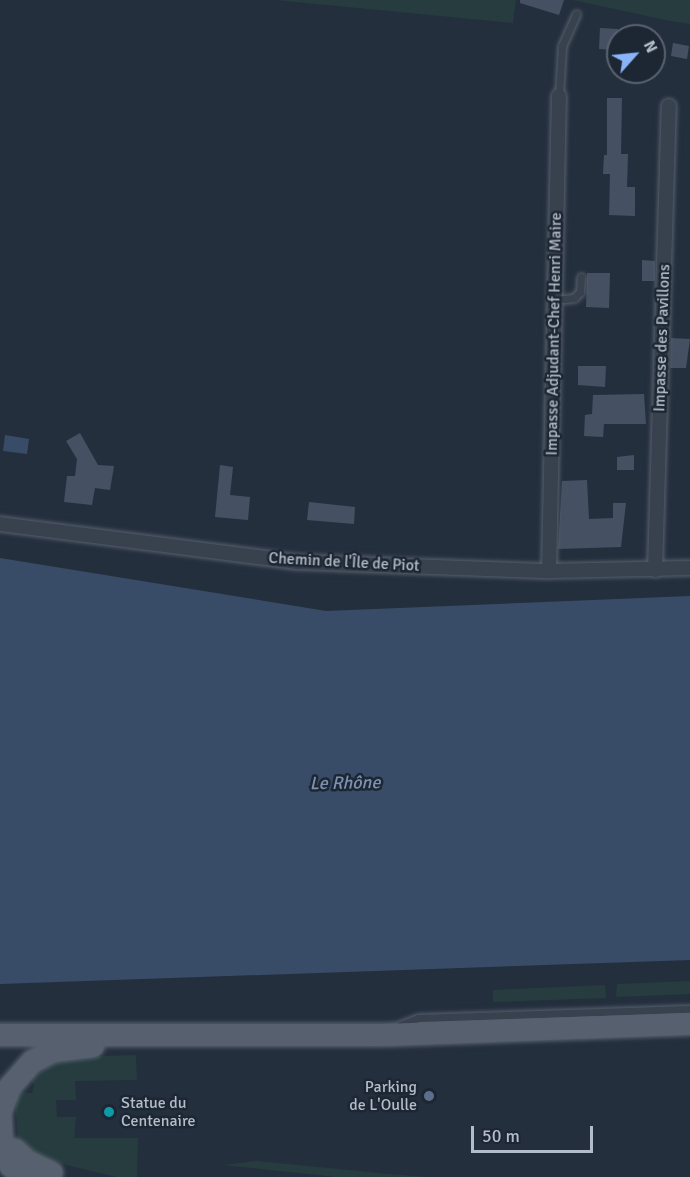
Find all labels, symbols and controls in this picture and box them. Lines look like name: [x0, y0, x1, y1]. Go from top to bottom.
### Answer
north arrow: [606, 24, 666, 84]
text: N: [639, 37, 662, 56]
street label: Impasse Adjudant-Chef Henri Maire: [542, 212, 566, 456]
street label: Impasse des Pavillons: [650, 264, 674, 412]
street label: Chemin de l'Île de Piot: [268, 548, 420, 576]
water label: Le Rhône: [309, 772, 381, 794]
place label: Parking de L'Oulle: [349, 1077, 417, 1115]
marker: Parking de L'Oulle: [422, 1089, 436, 1103]
place label: Statue du Centenaire: [121, 1093, 196, 1131]
marker: Statue du Centenaire: [102, 1105, 116, 1119]
scale bar: [474, 1114, 596, 1152]
text: 50 m: [482, 1125, 520, 1147]

